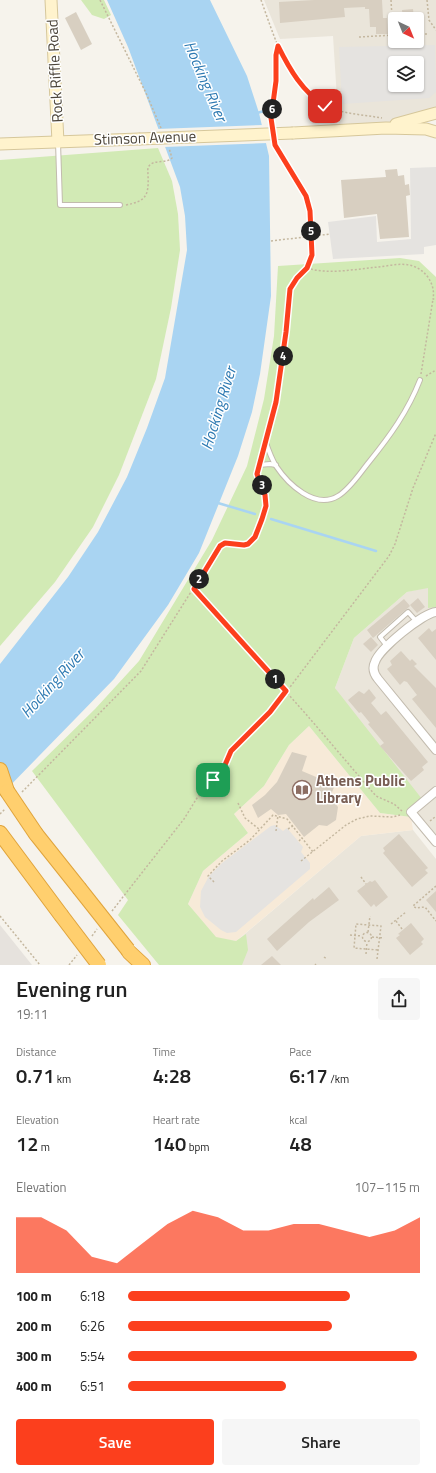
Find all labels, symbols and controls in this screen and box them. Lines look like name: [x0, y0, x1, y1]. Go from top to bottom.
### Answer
north arrow: [388, 12, 424, 48]
map controls: [388, 12, 424, 92]
street label: Rock Riffle Road: [40, 19, 69, 123]
water label: Hocking River: [178, 37, 235, 127]
button: layers: [388, 56, 424, 92]
pin: [308, 89, 342, 123]
icon: check: [314, 95, 336, 117]
pin: 6: [262, 99, 282, 119]
text: 6: [269, 101, 275, 117]
street label: Stimson Avenue: [93, 124, 196, 151]
pin: 5: [301, 221, 321, 241]
text: 5: [308, 223, 314, 239]
pin: 4: [273, 346, 293, 366]
text: 4: [280, 348, 286, 364]
water label: Hocking River: [194, 362, 243, 452]
pin: 3: [252, 475, 272, 495]
text: 3: [259, 477, 265, 493]
pin: 2: [189, 569, 209, 589]
text: 2: [196, 571, 202, 587]
water label: Hocking River: [14, 642, 91, 723]
pin: 1: [265, 669, 285, 689]
text: 1: [272, 671, 278, 687]
pin: [196, 763, 230, 797]
icon: arrive: [202, 769, 224, 791]
place label: Athens Public Library: [316, 769, 405, 809]
library icon: Athens Public Library: [291, 779, 313, 801]
text: Evening run: [16, 972, 127, 1006]
button: share: [378, 978, 420, 1020]
text: 19:11: [16, 1004, 48, 1024]
text: Distance: [16, 1044, 56, 1060]
text: Time: [153, 1044, 176, 1060]
text: Pace: [289, 1044, 312, 1060]
text: 0.71: [16, 1060, 54, 1091]
text: 4:28: [153, 1060, 191, 1091]
text: 6:17: [289, 1060, 328, 1091]
text: km: [54, 1071, 71, 1087]
text: /km: [328, 1071, 349, 1087]
text: Elevation: [16, 1112, 59, 1128]
text: Heart rate: [153, 1112, 200, 1128]
text: kcal: [289, 1112, 307, 1128]
text: 12: [16, 1128, 38, 1159]
text: 140: [153, 1128, 186, 1159]
text: 48: [289, 1128, 312, 1159]
text: m: [38, 1139, 50, 1155]
text: bpm: [186, 1139, 209, 1155]
text: Elevation: [16, 1177, 67, 1197]
text: 107–115 m: [354, 1177, 420, 1197]
text: 100 m: [16, 1286, 52, 1306]
text: 6:18: [80, 1286, 105, 1306]
text: 200 m: [16, 1316, 52, 1336]
text: 6:26: [80, 1316, 105, 1336]
text: 300 m: [16, 1346, 52, 1366]
text: 5:54: [80, 1346, 105, 1366]
text: 400 m: [16, 1376, 52, 1396]
text: 6:51: [80, 1376, 105, 1396]
button: Save: [16, 1419, 214, 1465]
button: Share: [222, 1419, 420, 1465]

